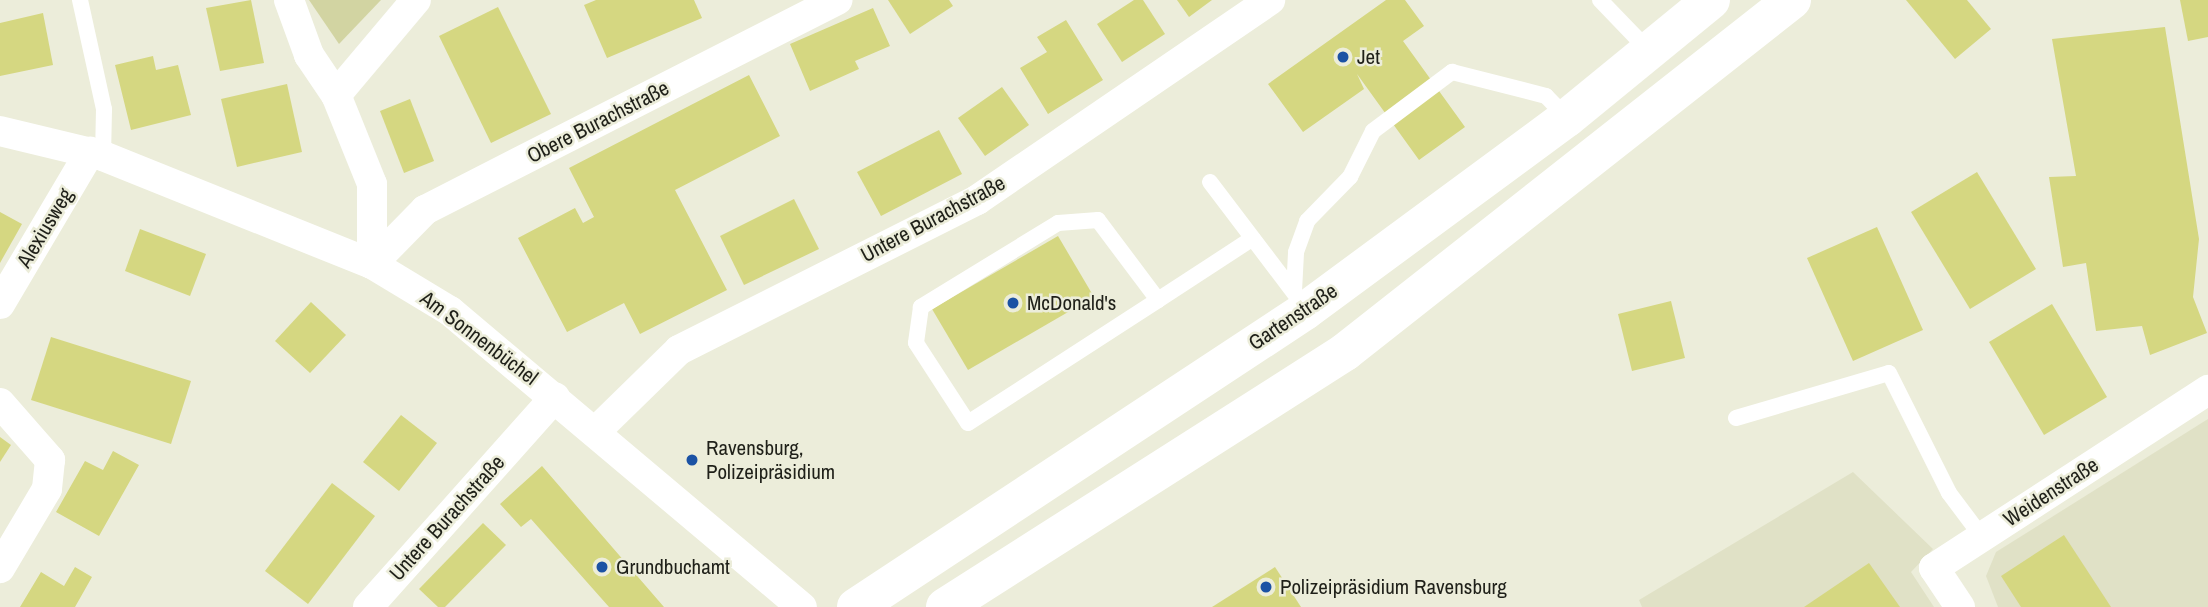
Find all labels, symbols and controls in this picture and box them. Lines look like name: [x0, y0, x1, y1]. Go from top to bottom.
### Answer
place label: Jet: [1357, 44, 1380, 70]
marker: Jet: [1335, 49, 1351, 65]
street label: Obere Burachstraße: [523, 75, 673, 169]
street label: Untere Burachstraße: [857, 170, 1009, 268]
street label: Alexiusweg: [12, 184, 78, 272]
street label: Gartenstraße: [1244, 278, 1342, 356]
street label: Am Sonnenbüchel: [415, 286, 543, 390]
place label: McDonald's: [1027, 290, 1116, 316]
marker: McDonald's: [1005, 295, 1021, 311]
place label: Ravensburg, Polizeipräsidium: [706, 435, 835, 485]
street label: Untere Burachstraße: [384, 450, 510, 586]
marker: Ravensburg, Polizeipräsidium: [684, 452, 700, 468]
street label: Weidenstraße: [1999, 452, 2103, 532]
place label: Grundbuchamt: [616, 554, 730, 580]
marker: Grundbuchamt: [594, 559, 610, 575]
place label: Polizeipräsidium Ravensburg: [1280, 574, 1507, 600]
marker: Polizeipräsidium Ravensburg: [1258, 579, 1274, 595]

